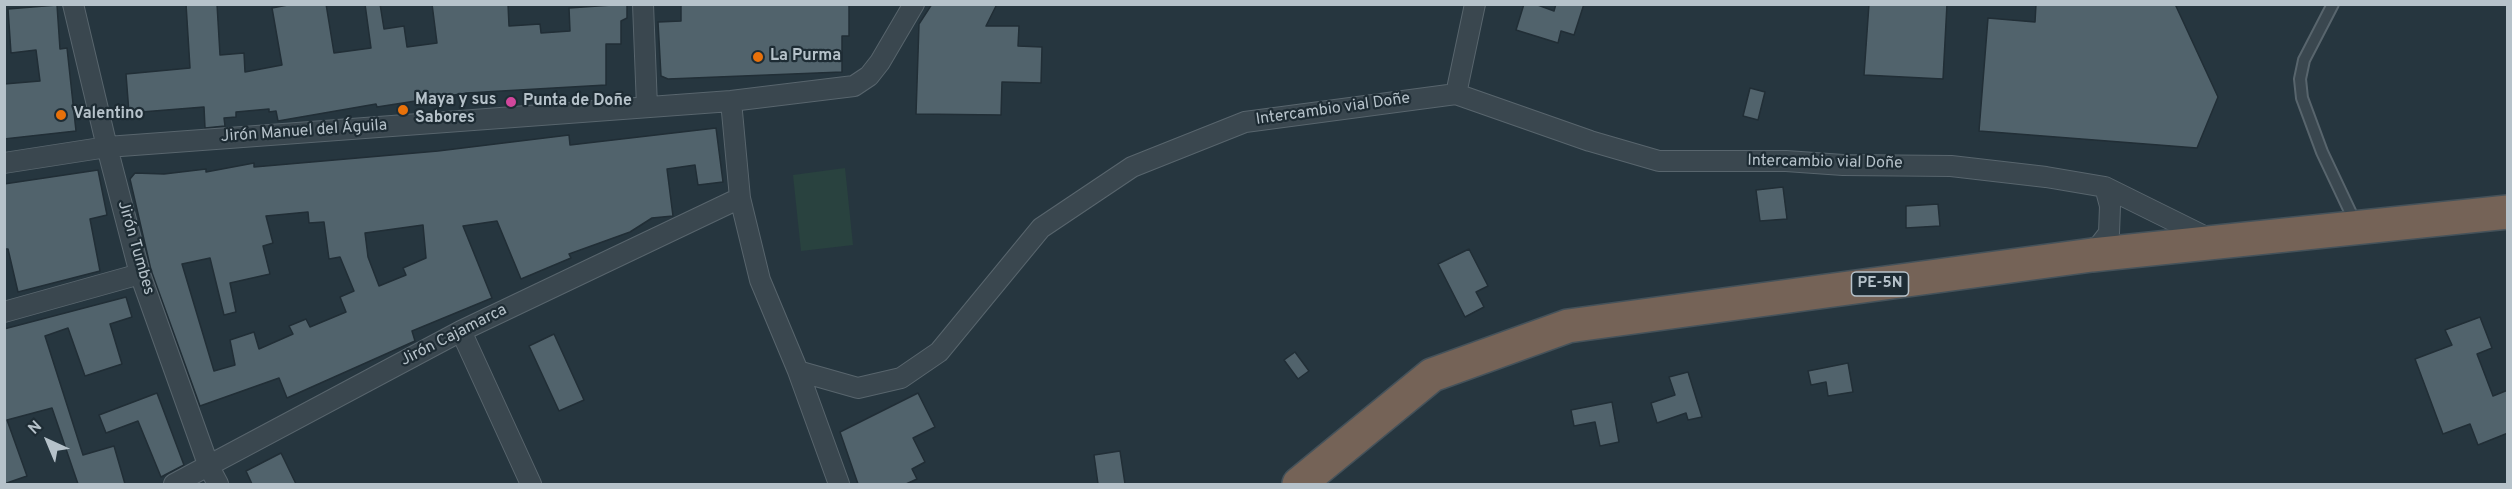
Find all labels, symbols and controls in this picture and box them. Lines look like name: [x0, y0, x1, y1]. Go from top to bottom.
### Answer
place label: La Purma: [770, 47, 841, 67]
marker: La Purma: [751, 50, 765, 64]
street label: Intercambio vial Doñe: [1255, 90, 1411, 130]
place label: Maya y sus Sabores: [415, 91, 497, 129]
place label: Punta de Doñe: [523, 92, 632, 112]
marker: Punta de Doñe: [504, 95, 518, 109]
marker: Maya y sus Sabores: [396, 103, 410, 117]
place label: Valentino: [73, 105, 144, 125]
marker: Valentino: [54, 108, 68, 122]
street label: Jirón Manuel del Águila: [220, 117, 388, 147]
street label: Intercambio vial Doñe: [1747, 152, 1903, 174]
street label: Jirón Tumbes: [112, 199, 158, 297]
road number: PE-5N: [1852, 272, 1908, 296]
street label: Jirón Cajamarca: [398, 301, 510, 371]
north arrow: [18, 411, 78, 471]
text: N: [24, 417, 47, 439]

